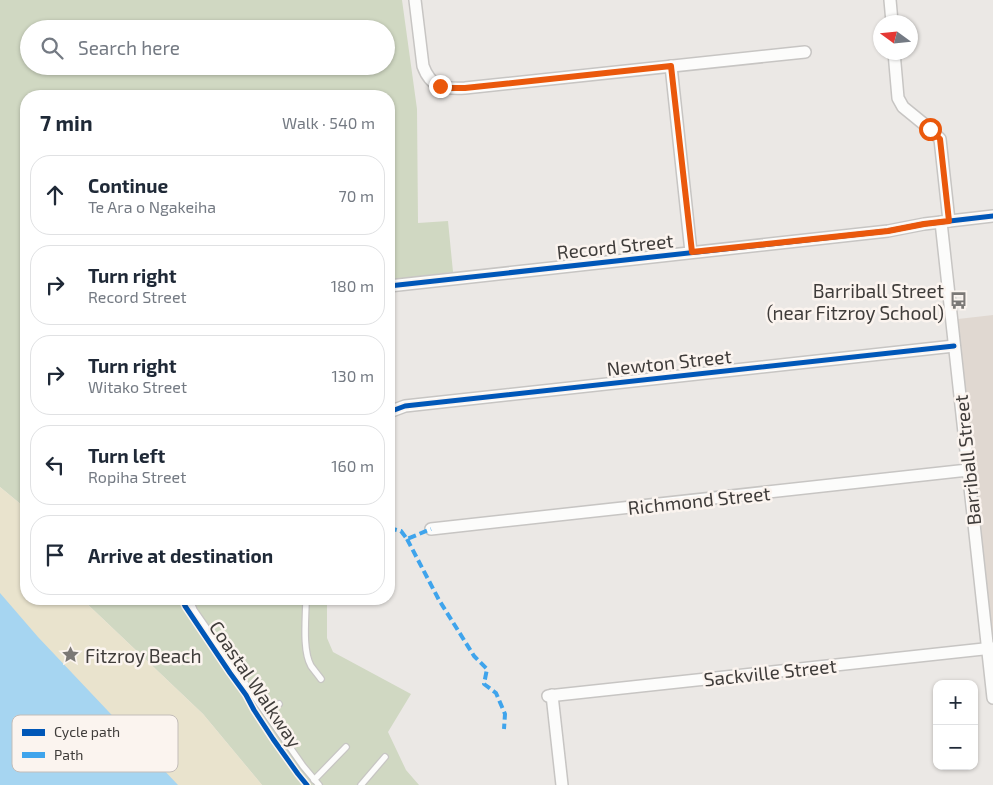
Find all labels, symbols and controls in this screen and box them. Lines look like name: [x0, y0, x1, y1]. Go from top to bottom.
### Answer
north arrow: [873, 15, 918, 60]
search box: [20, 20, 395, 75]
icon: search: [38, 34, 66, 62]
text: Search here: [78, 36, 180, 59]
route end: [429, 75, 452, 98]
text: 7 min: [40, 110, 93, 135]
text: Walk · 540 m: [282, 113, 375, 132]
route start: [919, 118, 942, 141]
text: Continue: [88, 174, 168, 197]
icon: ahead: [41, 181, 69, 209]
text: 70 m: [339, 186, 374, 205]
text: Te Ara o Ngakeiha: [88, 197, 216, 216]
street label: Record Street: [556, 228, 674, 264]
text: Turn right: [88, 264, 176, 287]
icon: right: [41, 271, 69, 299]
text: 180 m: [331, 276, 374, 295]
place label: Barriball Street (near Fitzroy School): [767, 279, 944, 324]
text: Record Street: [88, 287, 187, 306]
bus stop icon: Barriball Street (near Fitzroy School): [948, 291, 968, 311]
street label: Newton Street: [605, 344, 733, 380]
text: Turn right: [88, 354, 176, 377]
icon: right: [41, 361, 69, 389]
text: 130 m: [332, 366, 374, 385]
text: Witako Street: [88, 377, 187, 396]
street label: Barriball Street: [949, 394, 985, 526]
text: Turn left: [88, 444, 165, 467]
icon: left: [41, 451, 69, 479]
text: 160 m: [331, 456, 374, 475]
text: Ropiha Street: [88, 467, 186, 486]
street label: Richmond Street: [627, 481, 771, 519]
icon: arrive: [41, 541, 69, 569]
text: Arrive at destination: [88, 544, 273, 567]
street label: Coastal Walkway: [205, 616, 307, 752]
place label: Fitzroy Beach: [85, 644, 202, 667]
place icon: Fitzroy Beach: [61, 645, 81, 665]
street label: Sackville Street: [702, 654, 838, 690]
map controls: [933, 680, 978, 770]
button: +: [933, 680, 978, 725]
legend: [12, 715, 178, 772]
text: Cycle path: [54, 723, 120, 740]
button: −: [933, 725, 978, 770]
text: Path: [54, 746, 83, 763]

